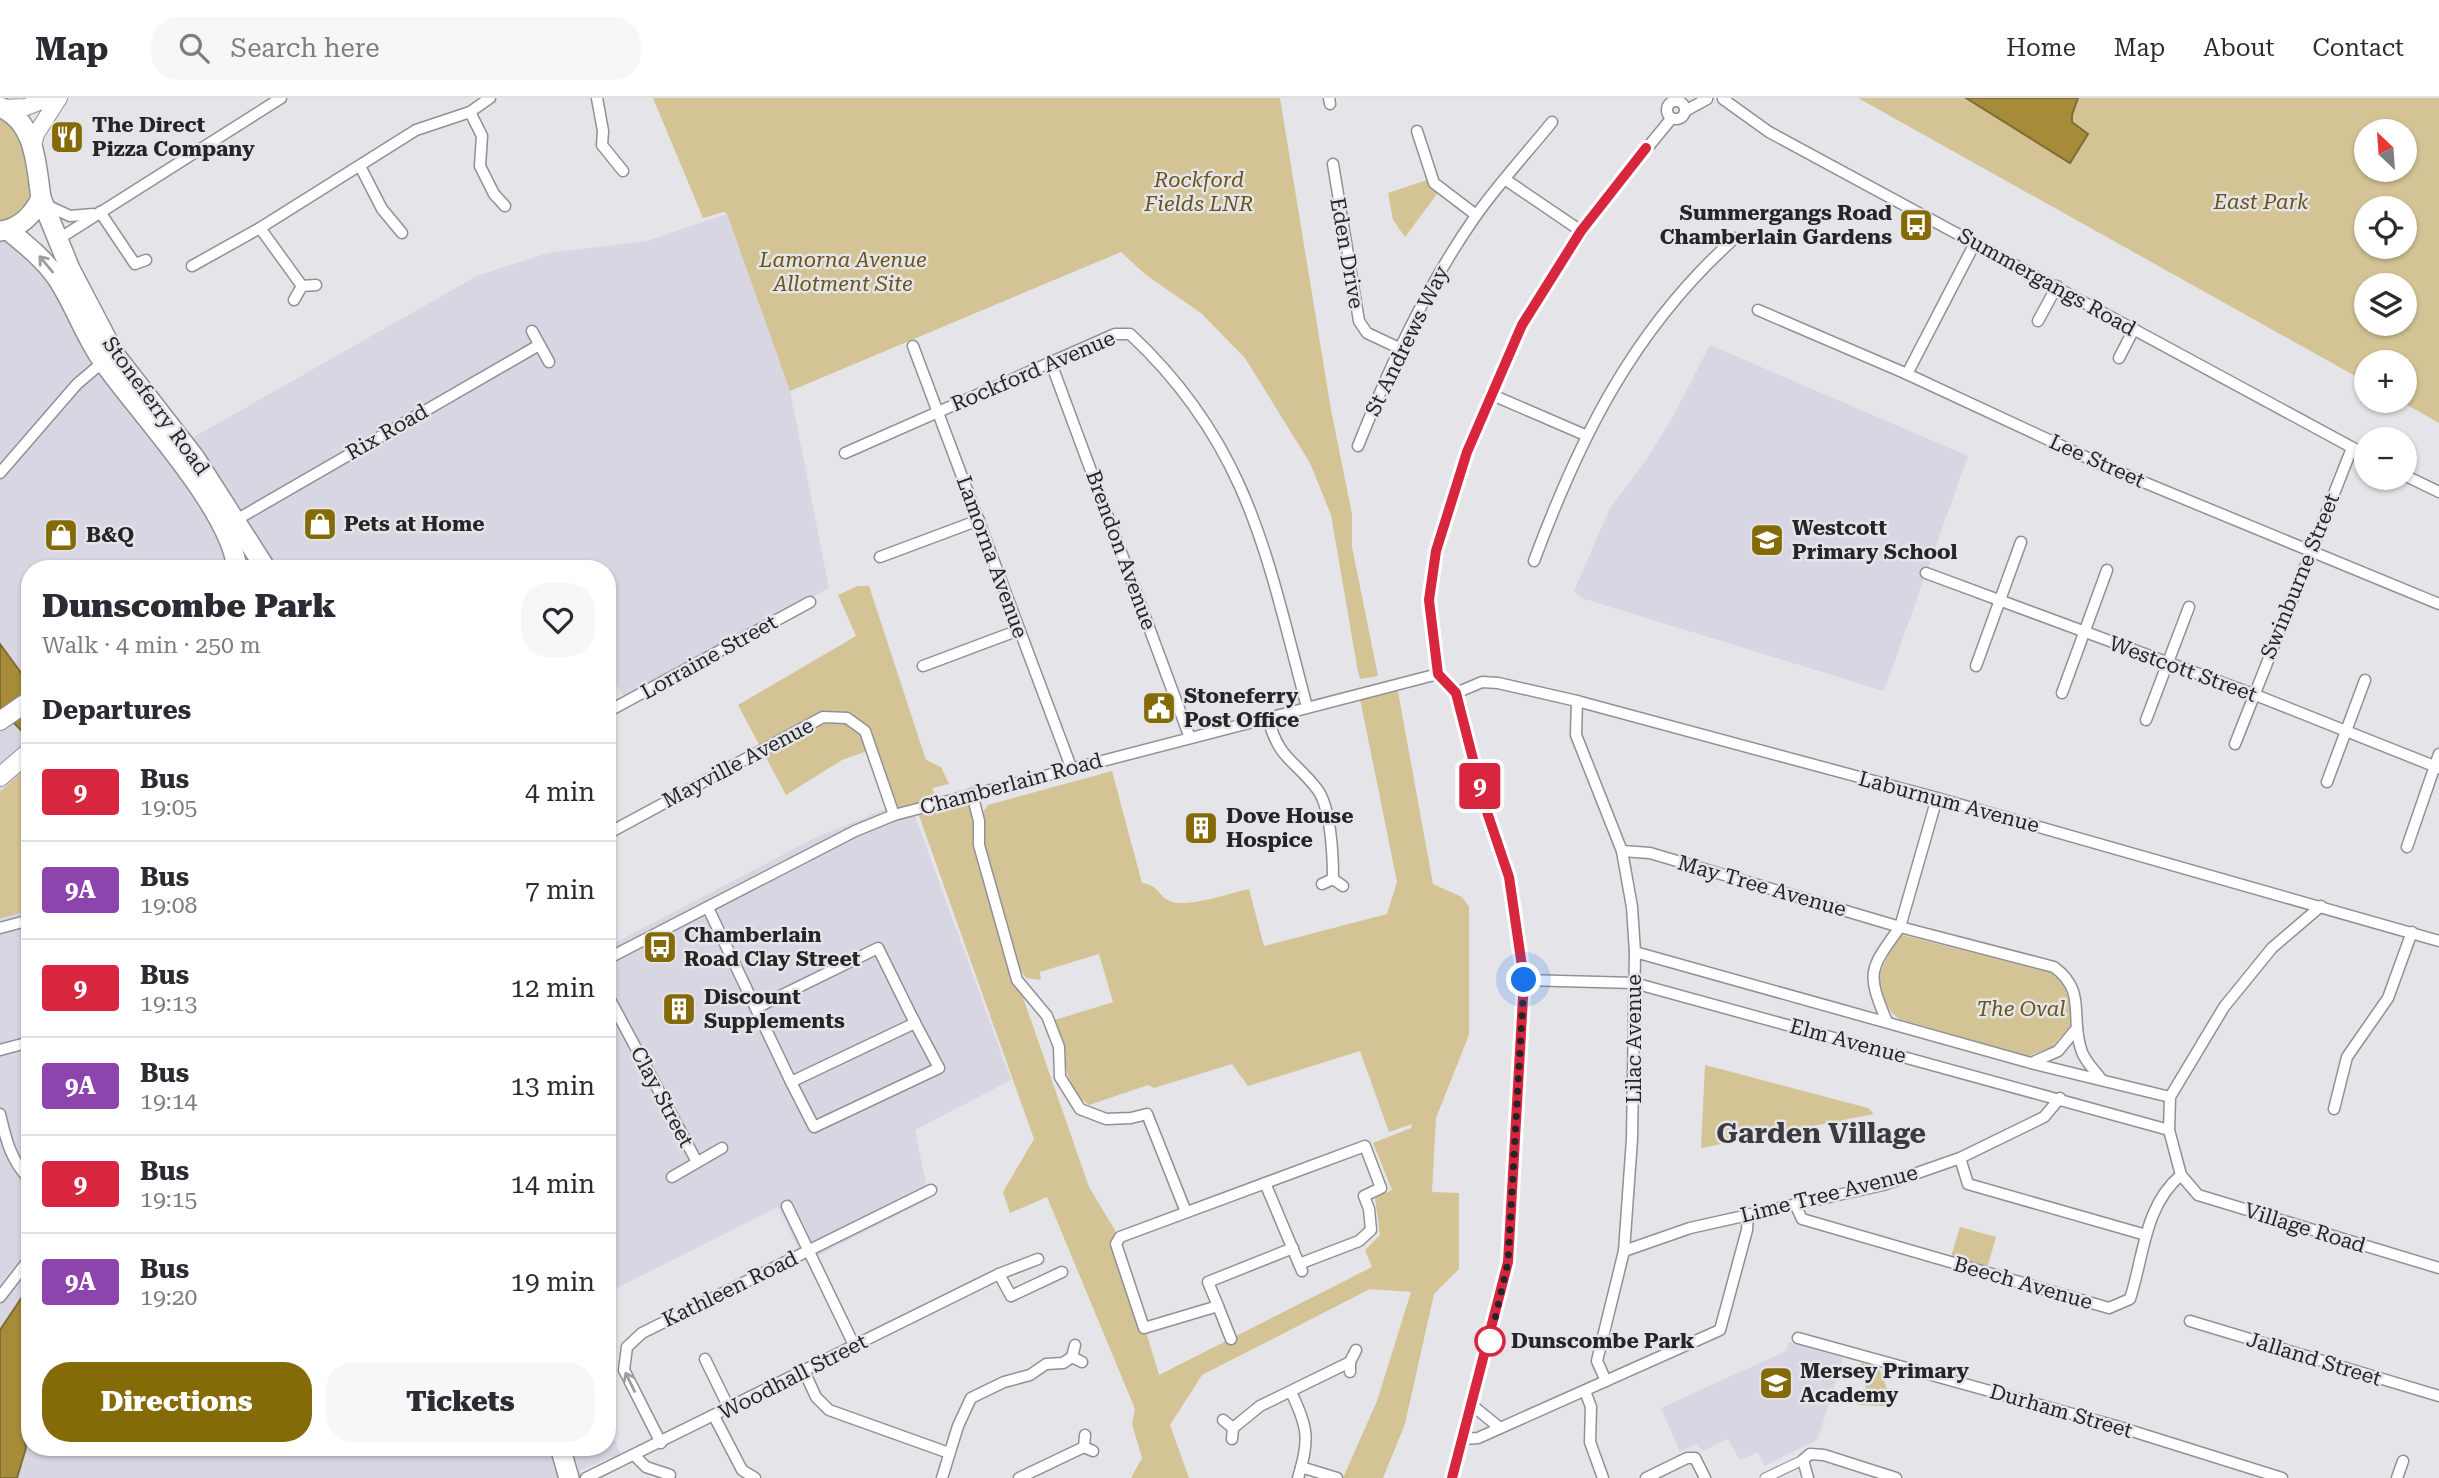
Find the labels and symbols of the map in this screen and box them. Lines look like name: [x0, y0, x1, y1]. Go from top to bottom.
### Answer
place label: The Direct Pizza Company: [92, 113, 255, 161]
restaurant icon: The Direct Pizza Company: [48, 118, 86, 156]
north arrow: [2354, 119, 2417, 182]
park label: Rockford Fields LNR: [1143, 168, 1254, 216]
park label: East Park: [2213, 190, 2309, 214]
street label: Eden Drive: [1325, 196, 1369, 310]
place label: Summergangs Road Chamberlain Gardens: [1660, 201, 1892, 249]
bus stop icon: Summergangs Road Chamberlain Gardens: [1897, 206, 1935, 244]
street label: Summergangs Road: [1954, 223, 2141, 341]
park label: Lamorna Avenue Allotment Site: [758, 248, 927, 296]
one-way arrow: [38, 256, 54, 274]
street label: St Andrews Way: [1360, 262, 1454, 420]
street label: Rockford Avenue: [948, 326, 1118, 416]
street label: Stoneferry Road: [98, 332, 215, 480]
street label: Rix Road: [342, 399, 433, 465]
street label: Lee Street: [2046, 429, 2149, 493]
street label: Brendon Avenue: [1081, 467, 1161, 633]
street label: Lamorna Avenue: [952, 473, 1032, 641]
street label: Swinburne Street: [2256, 490, 2344, 662]
shop icon: Pets at Home: [301, 505, 339, 543]
place label: Pets at Home: [344, 512, 485, 536]
shop icon: B&Q: [42, 516, 80, 554]
place label: Westcott Primary School: [1792, 516, 1958, 564]
school or university icon: Westcott Primary School: [1748, 521, 1786, 559]
place label: B&Q: [86, 523, 134, 547]
street label: Lorraine Street: [637, 610, 781, 704]
street label: Westcott Street: [2106, 631, 2260, 707]
place label: Stoneferry Post Office: [1184, 684, 1299, 732]
public building icon: Stoneferry Post Office: [1140, 689, 1178, 727]
street label: Mayville Avenue: [658, 713, 818, 813]
street label: Chamberlain Road: [917, 748, 1105, 820]
line badge: 9: [1457, 763, 1503, 809]
street label: Laburnum Avenue: [1856, 766, 2042, 838]
place label: Dove House Hospice: [1226, 804, 1353, 852]
building icon: Dove House Hospice: [1182, 809, 1220, 847]
street label: May Tree Avenue: [1675, 850, 1849, 922]
place label: Chamberlain Road Clay Street: [684, 923, 861, 971]
bus stop icon: Chamberlain Road Clay Street: [641, 928, 679, 966]
your location: [1506, 962, 1541, 997]
street label: Lilac Avenue: [1622, 974, 1646, 1104]
place label: Discount Supplements: [704, 985, 845, 1033]
building icon: Discount Supplements: [660, 990, 698, 1028]
park label: The Oval: [1976, 997, 2066, 1021]
street label: Elm Avenue: [1787, 1014, 1909, 1068]
street label: Clay Street: [625, 1043, 699, 1151]
district label: Garden Village: [1716, 1117, 1926, 1150]
street label: Lime Tree Avenue: [1738, 1160, 1920, 1228]
street label: Village Road: [2241, 1198, 2369, 1258]
street label: Kathleen Road: [659, 1246, 802, 1332]
street label: Beech Avenue: [1951, 1252, 2095, 1314]
marker: Dunscombe Park: [1475, 1326, 1505, 1356]
street label: Jalland Street: [2244, 1327, 2384, 1391]
street label: Woodhall Street: [715, 1329, 871, 1425]
place label: Dunscombe Park: [1511, 1329, 1695, 1353]
place label: Mersey Primary Academy: [1800, 1359, 1969, 1407]
school or university icon: Mersey Primary Academy: [1757, 1364, 1795, 1402]
one-way arrow: [623, 1372, 636, 1393]
street label: Durham Street: [1987, 1379, 2135, 1443]

